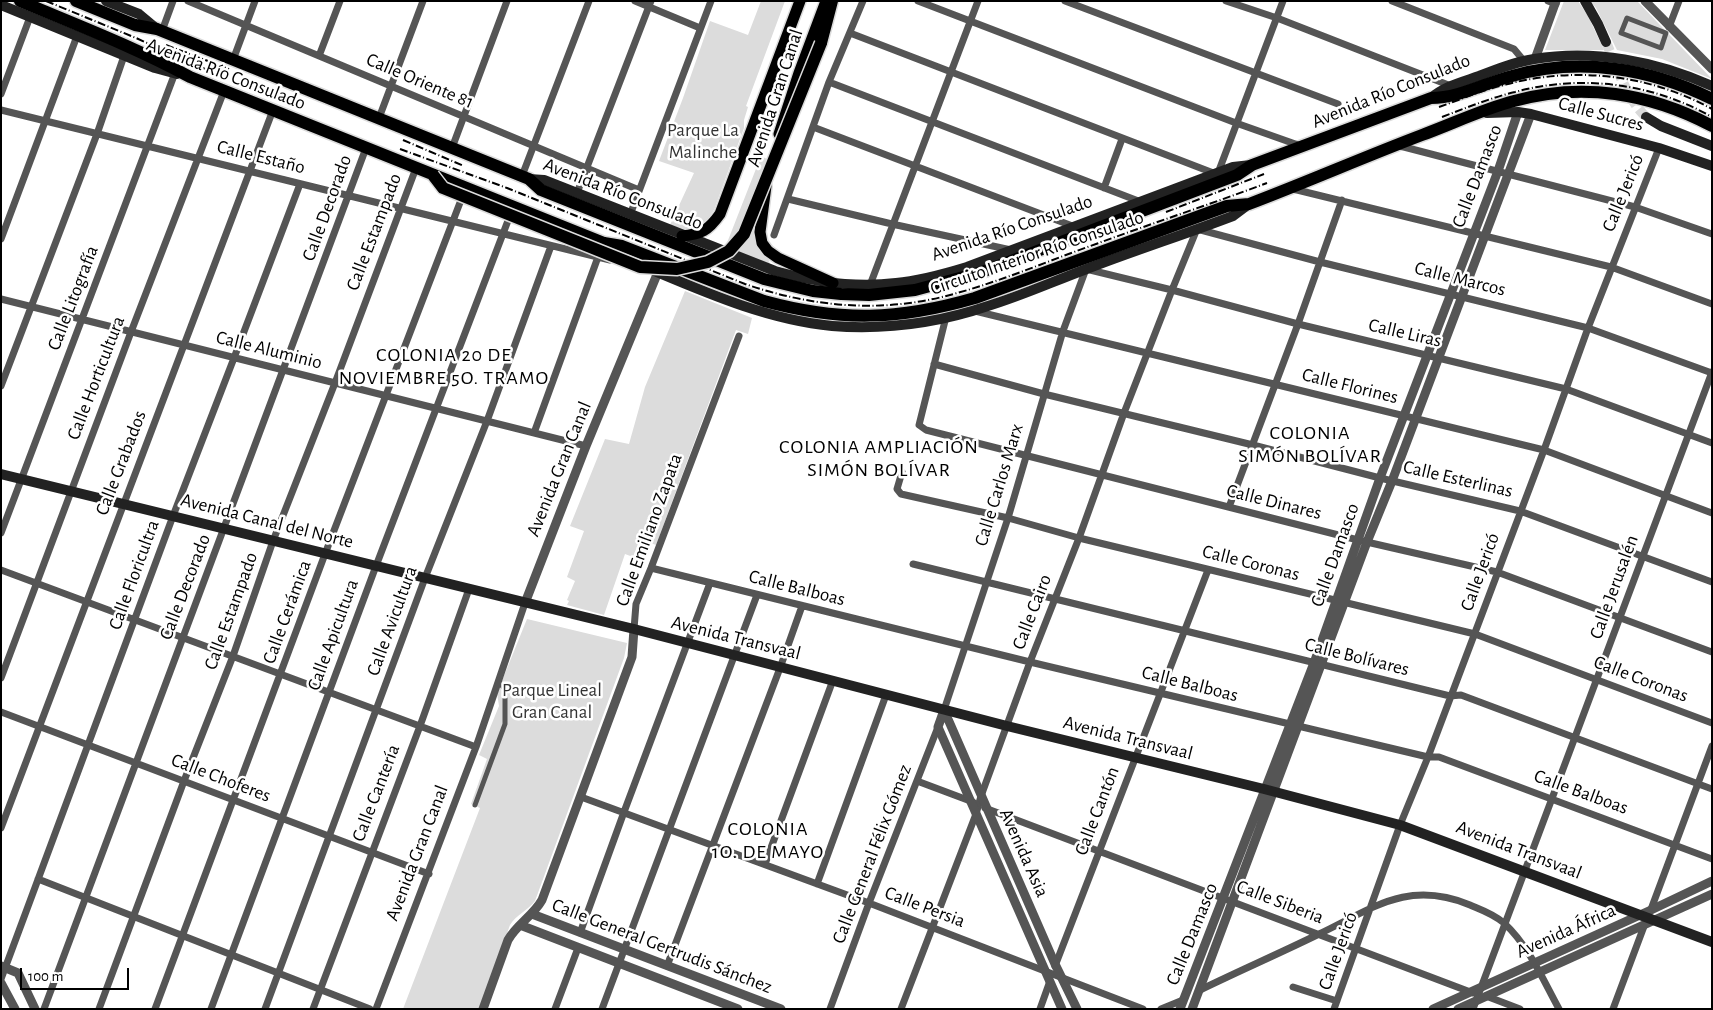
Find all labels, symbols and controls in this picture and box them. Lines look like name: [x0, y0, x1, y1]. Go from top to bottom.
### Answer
street label: Avenida Gran Canal: [742, 26, 808, 170]
street label: Avenida Río Consulado: [143, 33, 309, 115]
street label: Calle Oriente 81: [363, 48, 477, 114]
street label: Avenida Río Consulado: [1309, 49, 1473, 133]
street label: Calle Sucres: [1556, 92, 1646, 136]
park label: Parque La Malinche: [667, 119, 739, 163]
street label: Calle Damasco: [1447, 121, 1507, 231]
street label: Calle Estaño: [215, 135, 307, 179]
street label: Calle Jericó: [1597, 151, 1649, 235]
street label: Calle Decorado: [297, 152, 357, 264]
street label: Avenida Río Consulado: [540, 153, 706, 235]
street label: Calle Estampado: [341, 170, 407, 294]
street label: Avenida Río Consulado: [929, 190, 1095, 266]
street label: Circuito Interior Río Consulado: [927, 206, 1147, 300]
street label: Calle Litografía: [43, 242, 103, 354]
street label: Calle Marcos: [1412, 257, 1508, 301]
street label: Calle Horticultura: [62, 313, 130, 443]
street label: Calle Liras: [1366, 314, 1444, 352]
street label: Calle Aluminio: [214, 326, 324, 374]
district label: COLONIA 20 DE NOVIEMBRE 5O. TRAMO: [336, 343, 552, 390]
street label: Calle Florines: [1300, 363, 1400, 409]
street label: Avenida Gran Canal: [522, 398, 596, 540]
street label: Calle Grabados: [91, 407, 151, 519]
street label: Calle Carlos Marx: [970, 421, 1028, 549]
district label: COLONIA SIMÓN BOLÍVAR: [1237, 421, 1383, 468]
district label: COLONIA AMPLIACIÓN SIMÓN BOLÍVAR: [777, 435, 981, 482]
street label: Calle Emiliano Zapata: [611, 450, 687, 610]
street label: Calle Esterlinas: [1401, 455, 1515, 503]
street label: Calle Dinares: [1224, 479, 1324, 525]
street label: Avenida Canal del Norte: [178, 489, 356, 553]
street label: Calle Damasco: [1306, 500, 1364, 610]
street label: Calle Floricultra: [104, 517, 164, 633]
street label: Calle Jericó: [1455, 530, 1505, 614]
street label: Calle Decorado: [154, 531, 216, 643]
street label: Calle Jerusalén: [1585, 532, 1643, 642]
street label: Calle Coronas: [1200, 540, 1302, 586]
street label: Calle Estampado: [199, 549, 263, 673]
street label: Calle Cerámica: [258, 557, 316, 667]
street label: Calle Avicultura: [362, 563, 422, 679]
street label: Calle Balboas: [746, 565, 848, 611]
street label: Calle Cairo: [1007, 571, 1057, 653]
street label: Calle Apicultura: [302, 576, 364, 694]
street label: Avenida Transvaal: [669, 611, 803, 665]
street label: Calle Bolívares: [1302, 633, 1412, 681]
street label: Calle Coronas: [1590, 651, 1692, 707]
street label: Calle Balboas: [1139, 661, 1241, 707]
park label: Parque Lineal Gran Canal: [502, 679, 602, 723]
street label: Avenida Transvaal: [1061, 711, 1195, 765]
street label: Calle Cantería: [347, 741, 405, 845]
street label: Calle Choferes: [168, 749, 274, 807]
street label: Calle General Félix Gómez: [827, 761, 917, 947]
street label: Calle Cantón: [1070, 764, 1124, 858]
street label: Calle Balboas: [1531, 764, 1631, 820]
street label: Avenida Gran Canal: [381, 782, 453, 924]
street label: Avenida Asia: [994, 805, 1054, 901]
street label: Avenida Transvaal: [1453, 816, 1585, 884]
district label: COLONIA 1O. DE MAYO: [710, 817, 826, 864]
street label: Calle Siberia: [1233, 875, 1327, 929]
street label: Calle Damasco: [1161, 879, 1223, 989]
street label: Calle Persia: [882, 881, 968, 933]
street label: Calle General Gertrudis Sánchez: [549, 893, 775, 999]
street label: Avenida África: [1513, 899, 1619, 963]
street label: Calle Jericó: [1313, 909, 1363, 993]
scale bar: [22, 958, 131, 990]
text: 100 m: [28, 969, 63, 984]

